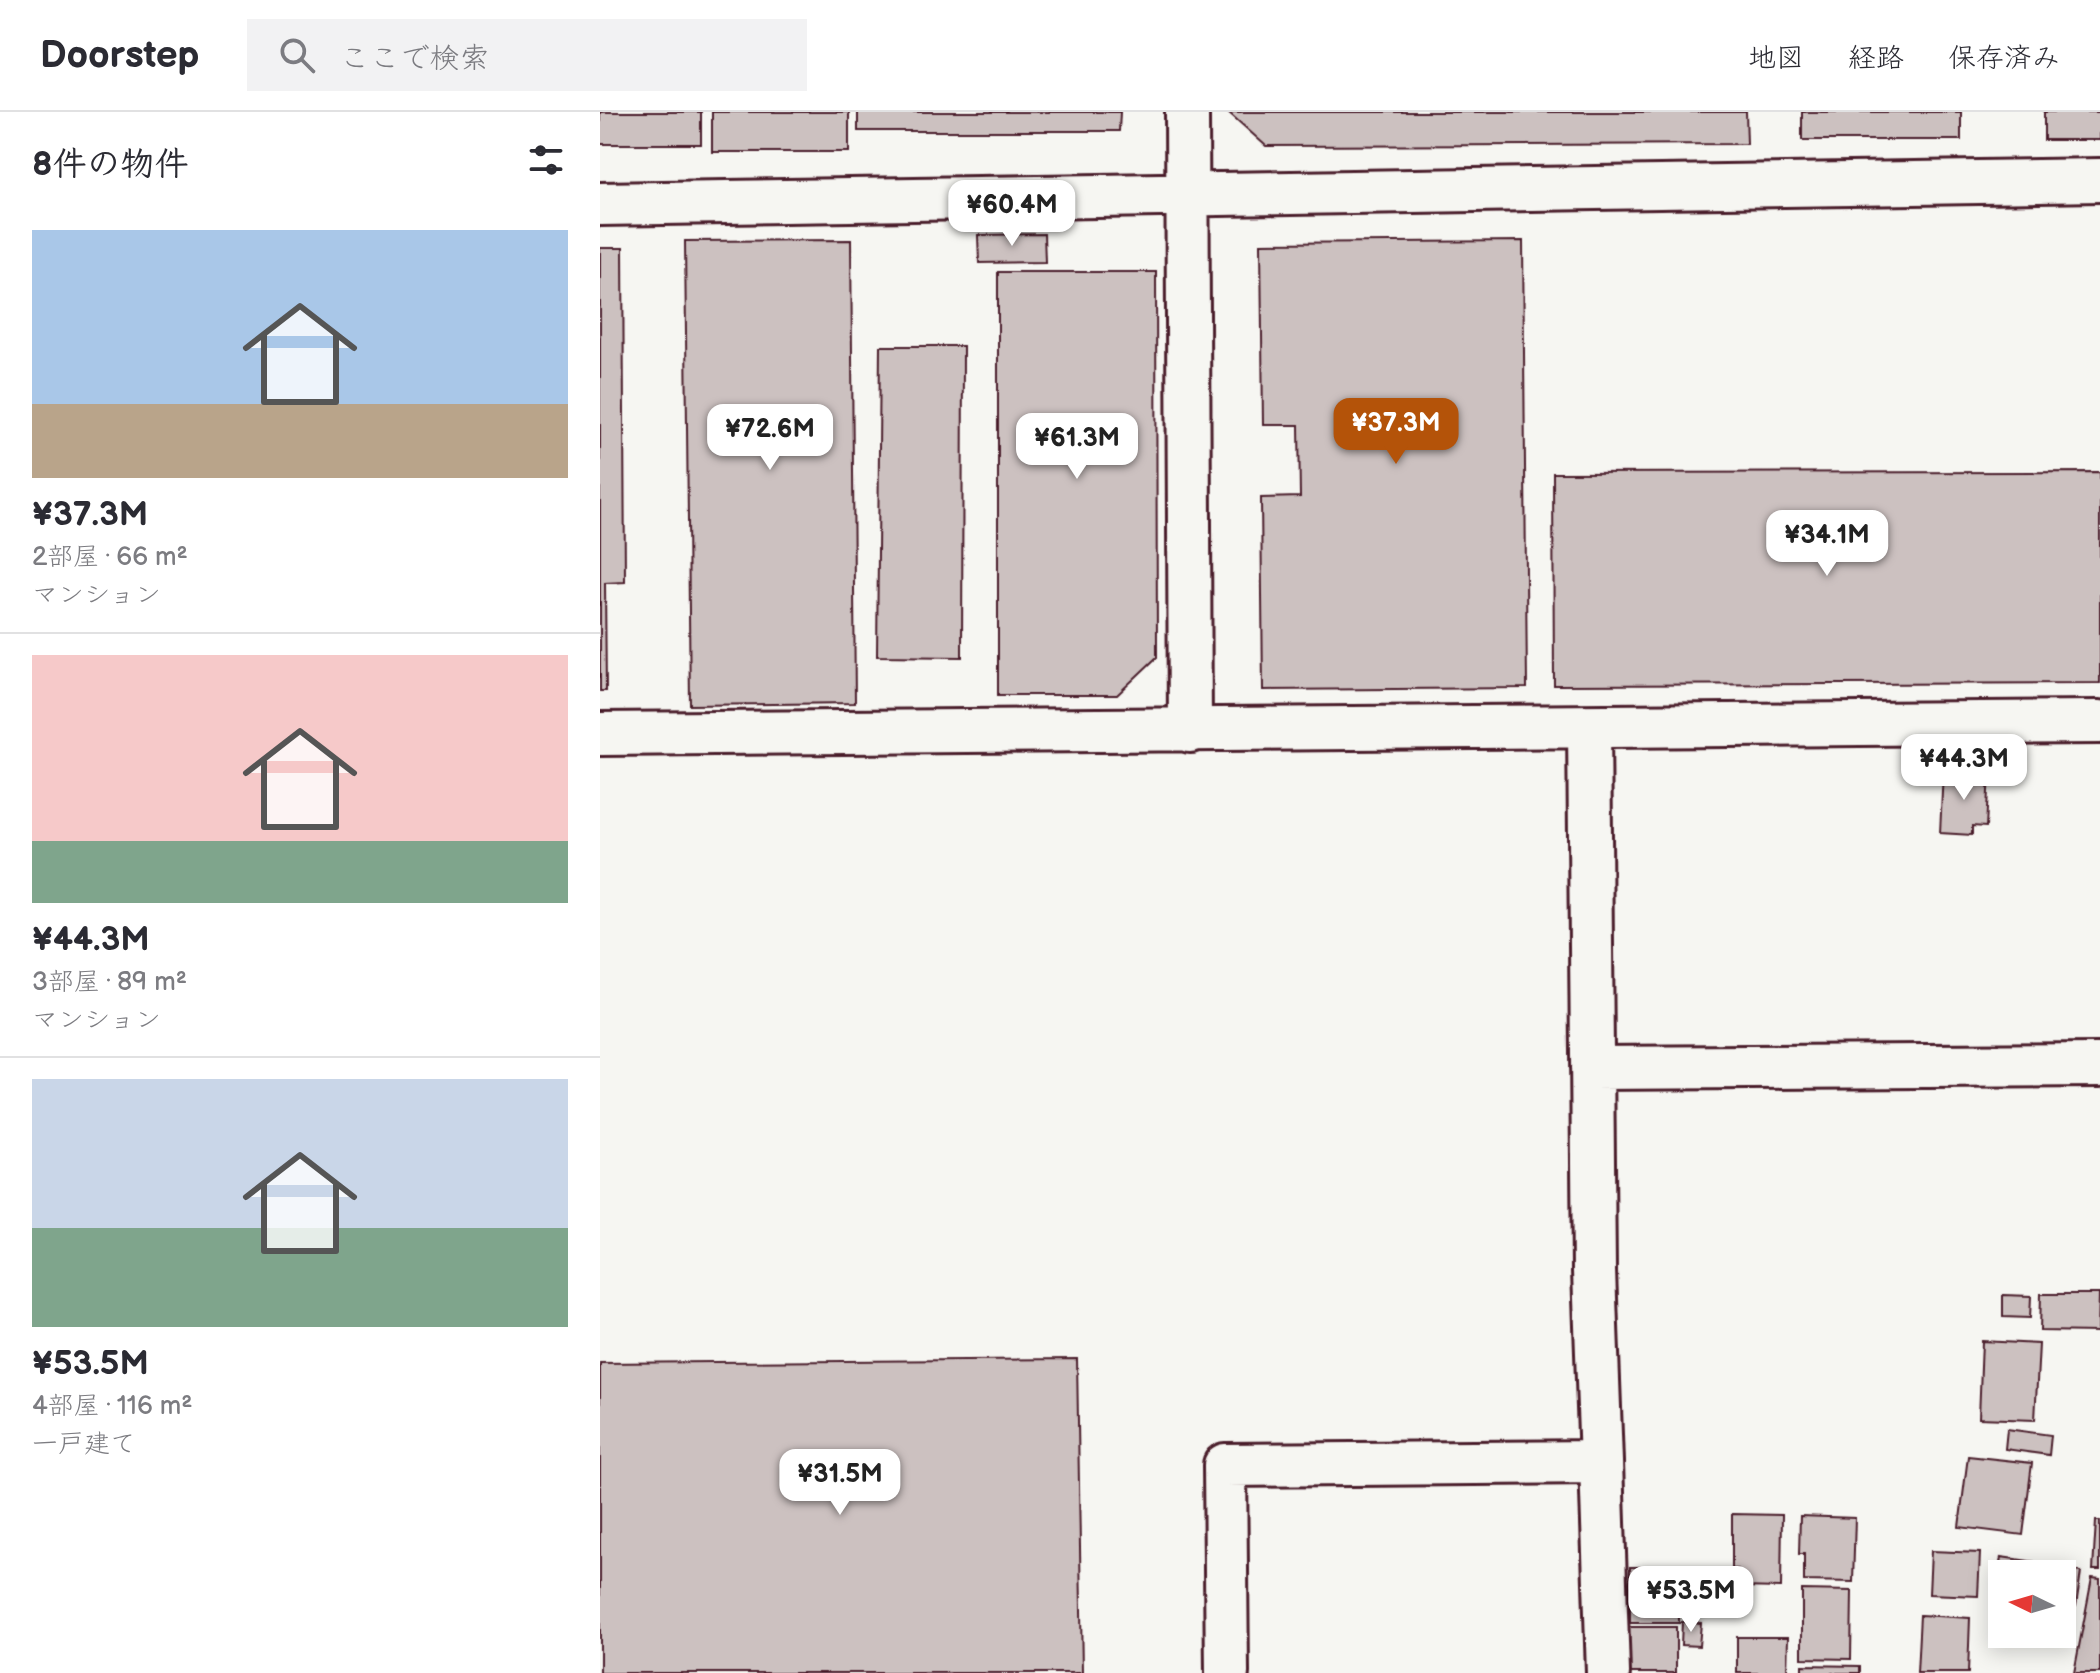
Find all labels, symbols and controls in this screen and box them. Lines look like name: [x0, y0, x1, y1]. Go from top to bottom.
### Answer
search box: [247, 19, 807, 91]
text: Doorstep: [40, 33, 199, 78]
icon: search: [275, 33, 319, 77]
text: ここで検索: [339, 41, 489, 77]
text: 地図: [1748, 42, 1804, 75]
text: 経路: [1848, 42, 1904, 75]
text: 保存済み: [1948, 42, 2060, 75]
icon: filters: [524, 138, 568, 182]
text: 8件の物件: [32, 144, 188, 185]
pin: ¥60.4M: [947, 180, 1077, 248]
text: ¥60.4M: [966, 190, 1058, 221]
icon: home: [228, 282, 372, 426]
pin: ¥37.3M: [1331, 398, 1461, 466]
pin: ¥72.6M: [705, 404, 835, 472]
text: ¥37.3M: [1352, 408, 1440, 439]
pin: ¥61.3M: [1012, 413, 1142, 481]
text: ¥72.6M: [725, 414, 815, 445]
text: ¥61.3M: [1034, 423, 1120, 454]
text: ¥37.3M: [32, 494, 148, 535]
pin: ¥34.1M: [1762, 510, 1892, 578]
text: ¥34.1M: [1784, 520, 1870, 551]
text: 2部屋 · 66 m²: [32, 542, 188, 573]
text: マンション: [32, 580, 161, 611]
icon: home: [228, 707, 372, 851]
pin: ¥44.3M: [1899, 734, 2029, 802]
text: ¥44.3M: [1919, 744, 2009, 775]
text: ¥44.3M: [32, 919, 150, 960]
text: 3部屋 · 89 m²: [32, 967, 187, 998]
text: マンション: [32, 1005, 161, 1036]
icon: home: [228, 1131, 372, 1275]
text: ¥53.5M: [32, 1343, 149, 1384]
text: 4部屋 · 116 m²: [32, 1391, 193, 1422]
text: 一戸建て: [32, 1429, 136, 1460]
pin: ¥31.5M: [775, 1449, 905, 1517]
text: ¥31.5M: [797, 1459, 883, 1490]
north arrow: [1988, 1560, 2076, 1648]
map controls: [1988, 1560, 2076, 1648]
pin: ¥53.5M: [1626, 1566, 1756, 1634]
text: ¥53.5M: [1646, 1576, 1736, 1607]

